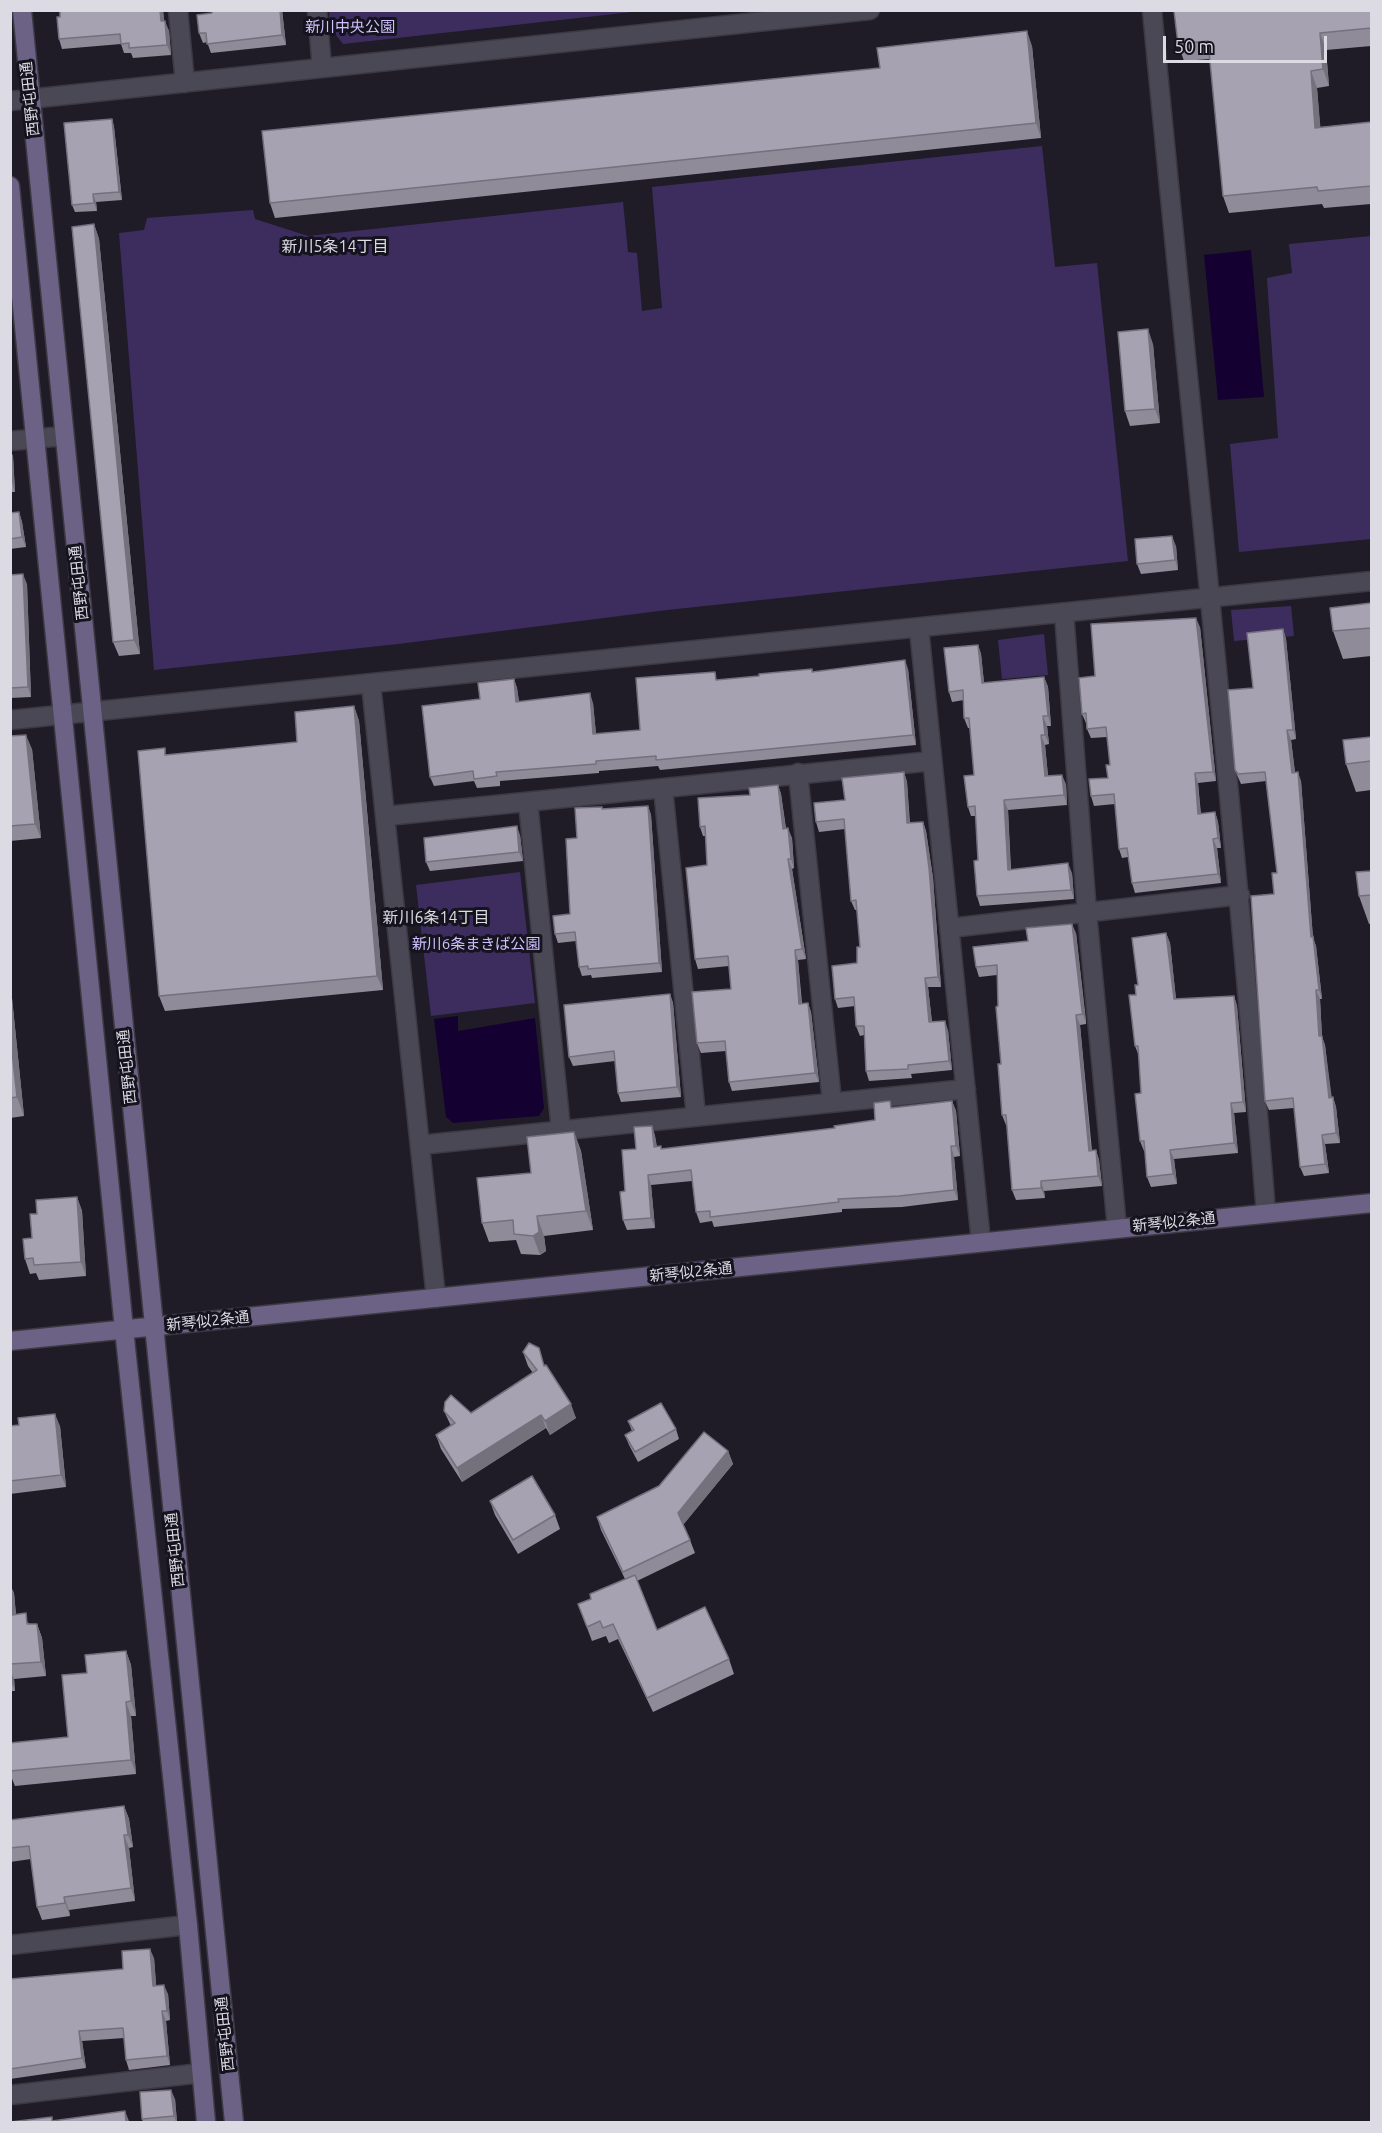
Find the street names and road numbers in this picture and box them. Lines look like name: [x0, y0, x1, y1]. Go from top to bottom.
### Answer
street label: 西野屯田通: [17, 61, 43, 137]
street label: 西野屯田通: [66, 545, 92, 621]
street label: 西野屯田通: [114, 1029, 140, 1105]
street label: 新琴似2条通: [1132, 1209, 1216, 1235]
street label: 新琴似2条通: [649, 1259, 733, 1285]
street label: 新琴似2条通: [166, 1308, 250, 1334]
street label: 西野屯田通: [162, 1512, 188, 1588]
street label: 西野屯田通: [212, 1996, 238, 2072]

